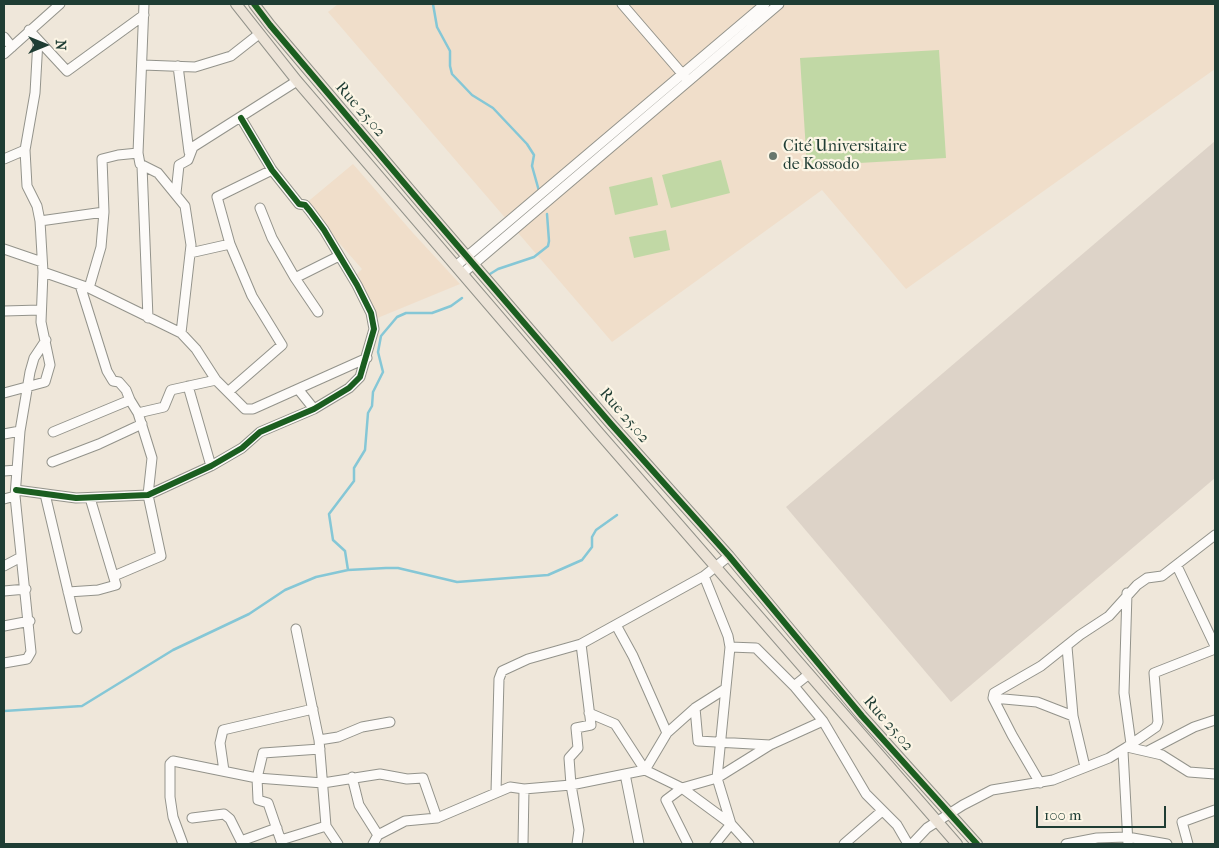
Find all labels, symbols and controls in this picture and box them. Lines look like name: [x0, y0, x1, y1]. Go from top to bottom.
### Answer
north arrow: [20, 20, 70, 70]
text: N: [52, 40, 69, 50]
street label: Rue 25.02: [331, 78, 389, 142]
place label: Cité Universitaire de Kossodo: [783, 137, 907, 175]
marker: Cité Universitaire de Kossodo: [767, 150, 779, 162]
street label: Rue 25.02: [595, 384, 653, 448]
street label: Rue 25.02: [859, 692, 917, 756]
scale bar: [1039, 796, 1169, 828]
text: 100 m: [1044, 806, 1082, 824]

